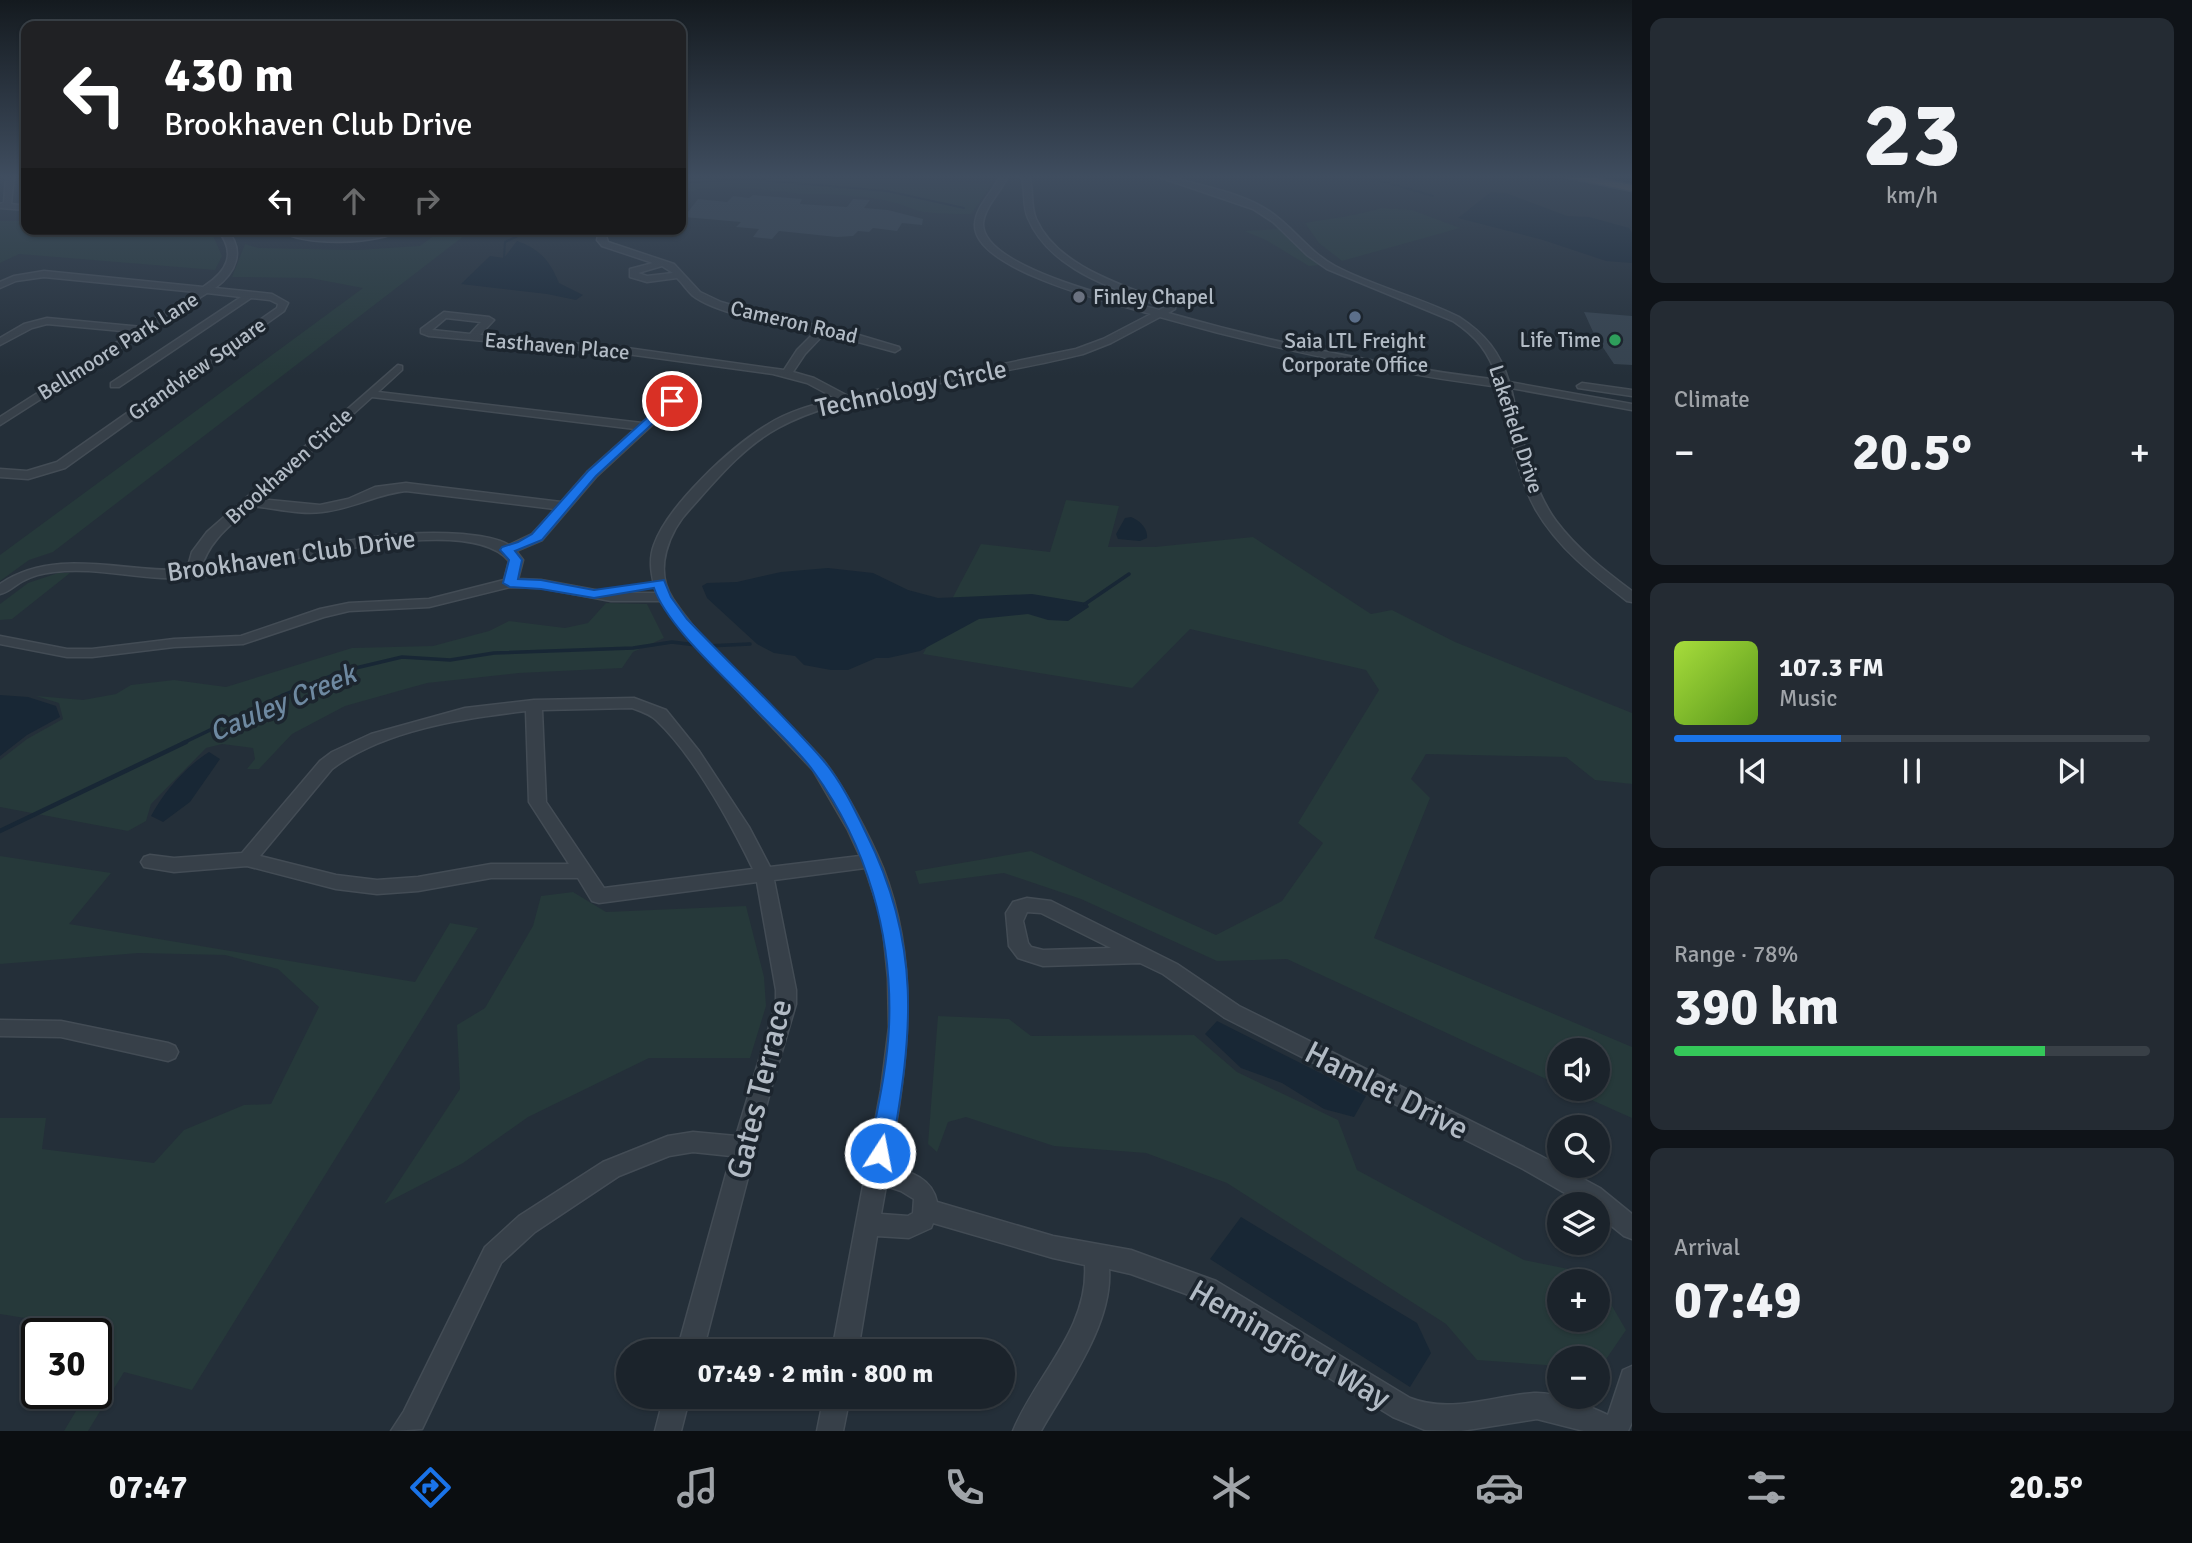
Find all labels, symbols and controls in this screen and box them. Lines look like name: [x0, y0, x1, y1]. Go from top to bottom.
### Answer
text: 430 m: [164, 45, 294, 105]
icon: left: [49, 49, 140, 140]
text: 23: [1863, 79, 1961, 192]
text: Brookhaven Club Drive: [164, 105, 473, 144]
text: km/h: [1886, 181, 1938, 210]
icon: left: [262, 182, 300, 220]
icon: ahead: [335, 182, 373, 220]
icon: right: [408, 182, 446, 220]
place label: Finley Chapel: [1093, 284, 1214, 310]
street label: Bellmoore Park Lane: [33, 286, 203, 406]
marker: Finley Chapel: [1071, 289, 1087, 305]
street label: Cameron Road: [728, 295, 860, 349]
marker: Saia LTL Freight Corporate Office: [1347, 309, 1363, 325]
street label: Grandview Square: [123, 312, 271, 426]
street label: Easthaven Place: [483, 327, 631, 365]
place label: Life Time: [1520, 327, 1601, 353]
place label: Saia LTL Freight Corporate Office: [1282, 328, 1428, 378]
marker: Life Time: [1607, 332, 1623, 348]
street label: Technology Circle: [813, 353, 1010, 425]
street label: Lakefield Drive: [1483, 361, 1549, 497]
pin: [642, 371, 702, 431]
icon: arrive: [653, 382, 691, 420]
text: Climate: [1674, 385, 1750, 414]
street label: Brookhaven Circle: [220, 402, 358, 530]
text: 20.5°: [1852, 420, 1972, 484]
text: −: [1674, 429, 1695, 476]
text: +: [2129, 429, 2150, 476]
street label: Brookhaven Club Drive: [165, 523, 417, 589]
text: 107.3 FM: [1779, 652, 1884, 684]
water label: Cauley Creek: [204, 656, 363, 749]
text: Music: [1779, 684, 1837, 713]
icon: previous: [1734, 752, 1772, 790]
icon: pause: [1893, 752, 1931, 790]
icon: next: [2052, 752, 2090, 790]
text: Range · 78%: [1674, 940, 1798, 969]
text: 390 km: [1674, 975, 1839, 1039]
street label: Gates Terrace: [718, 995, 801, 1183]
street label: Hamlet Drive: [1299, 1033, 1475, 1148]
map controls: [1547, 1038, 1610, 1409]
button: sound: [1547, 1038, 1610, 1101]
button: search: [1547, 1115, 1610, 1178]
position arrow: [843, 1116, 917, 1190]
button: layers: [1547, 1192, 1610, 1255]
text: Arrival: [1674, 1233, 1740, 1262]
text: 07:49: [1674, 1268, 1802, 1332]
button: +: [1547, 1269, 1610, 1332]
street label: Hemingford Way: [1182, 1271, 1397, 1418]
speed limit sign: 30: [21, 1318, 112, 1409]
button: −: [1547, 1346, 1610, 1409]
text: 07:49 · 2 min · 800 m: [698, 1358, 933, 1390]
icon: directions: [406, 1463, 455, 1512]
icon: music: [673, 1463, 722, 1512]
icon: phone: [940, 1463, 989, 1512]
icon: climate: [1207, 1463, 1256, 1512]
icon: car: [1475, 1463, 1524, 1512]
icon: filters: [1742, 1463, 1791, 1512]
text: 07:47: [109, 1468, 188, 1507]
text: 20.5°: [2009, 1468, 2083, 1507]

